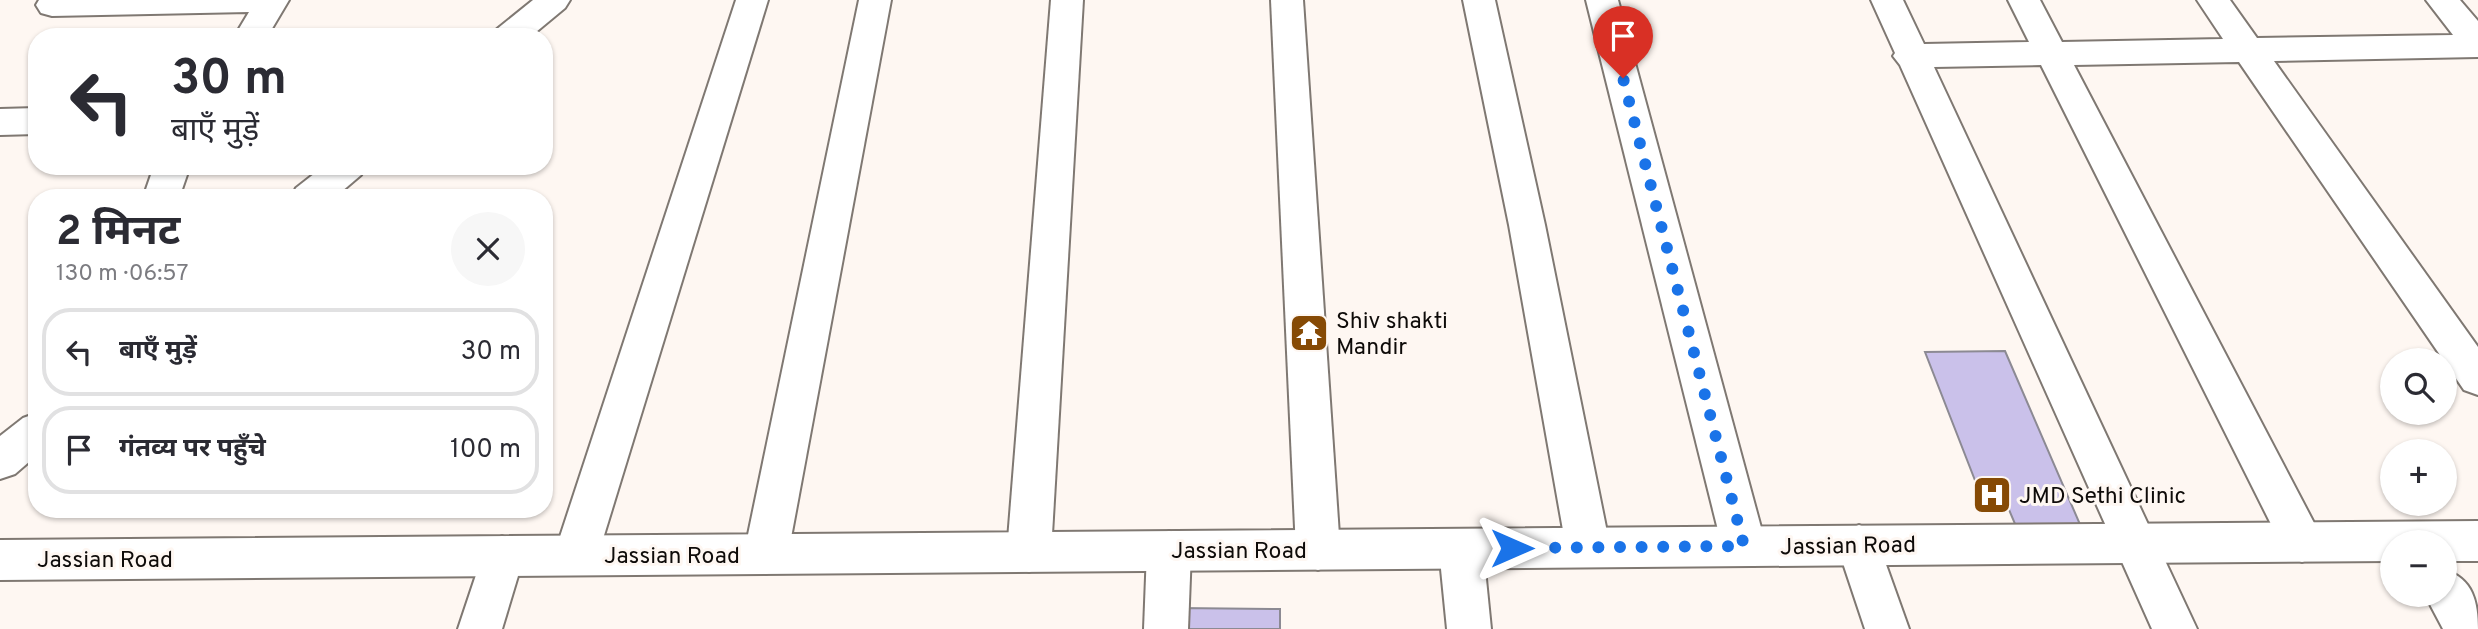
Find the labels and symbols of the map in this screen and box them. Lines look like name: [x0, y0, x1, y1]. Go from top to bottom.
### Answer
pin: [1593, 6, 1653, 78]
place label: Shiv shakti Mandir: [1336, 308, 1448, 363]
temple icon: Shiv shakti Mandir: [1288, 312, 1330, 354]
hospital icon: JMD Sethi Clinic: [1971, 474, 2013, 516]
place label: JMD Sethi Clinic: [2019, 483, 2186, 512]
position arrow: [1475, 511, 1549, 585]
street label: Jassian Road: [1780, 532, 1916, 563]
street label: Jassian Road: [1171, 538, 1307, 567]
street label: Jassian Road: [604, 543, 740, 572]
street label: Jassian Road: [37, 547, 173, 576]

